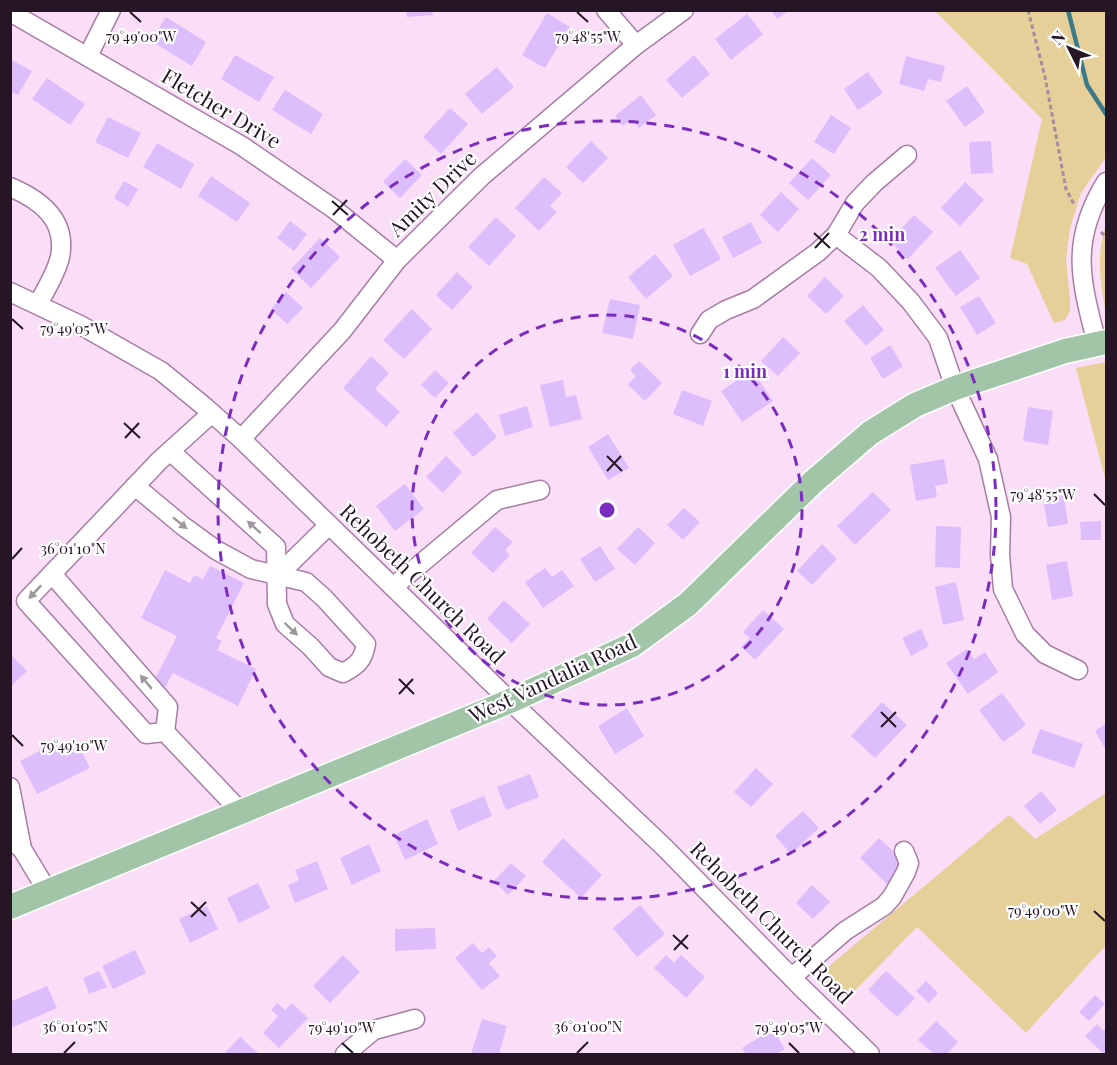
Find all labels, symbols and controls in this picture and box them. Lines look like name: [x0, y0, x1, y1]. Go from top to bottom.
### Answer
north arrow: [1039, 18, 1099, 78]
text: 79°49'00"W: [106, 26, 176, 46]
text: 79°48'55"W: [555, 26, 621, 46]
text: N: [1046, 26, 1070, 49]
street label: Fletcher Drive: [157, 61, 287, 154]
street label: Amity Drive: [381, 144, 482, 242]
text: 2 min: [859, 222, 905, 246]
text: 79°49'05"W: [40, 318, 108, 338]
text: 1 min: [723, 359, 767, 383]
text: 79°48'55"W: [1010, 484, 1076, 504]
street label: Rehobeth Church Road: [335, 496, 512, 669]
centre of rings: [597, 500, 617, 520]
one-way arrow: [172, 517, 187, 529]
one-way arrow: [247, 521, 262, 534]
text: 36°01'10"N: [40, 538, 106, 558]
one-way arrow: [28, 584, 42, 599]
one-way arrow: [284, 622, 299, 636]
street label: West Vandalia Road: [463, 626, 641, 729]
one-way arrow: [140, 675, 153, 690]
text: 79°49'10"W: [41, 735, 108, 755]
street label: Rehobeth Church Road: [685, 834, 860, 1009]
text: 79°49'00"W: [1008, 900, 1078, 920]
text: 36°01'05"N: [42, 1016, 108, 1036]
text: 36°01'00"N: [554, 1016, 623, 1036]
text: 79°49'10"W: [309, 1017, 376, 1037]
text: 79°49'05"W: [755, 1017, 823, 1037]

